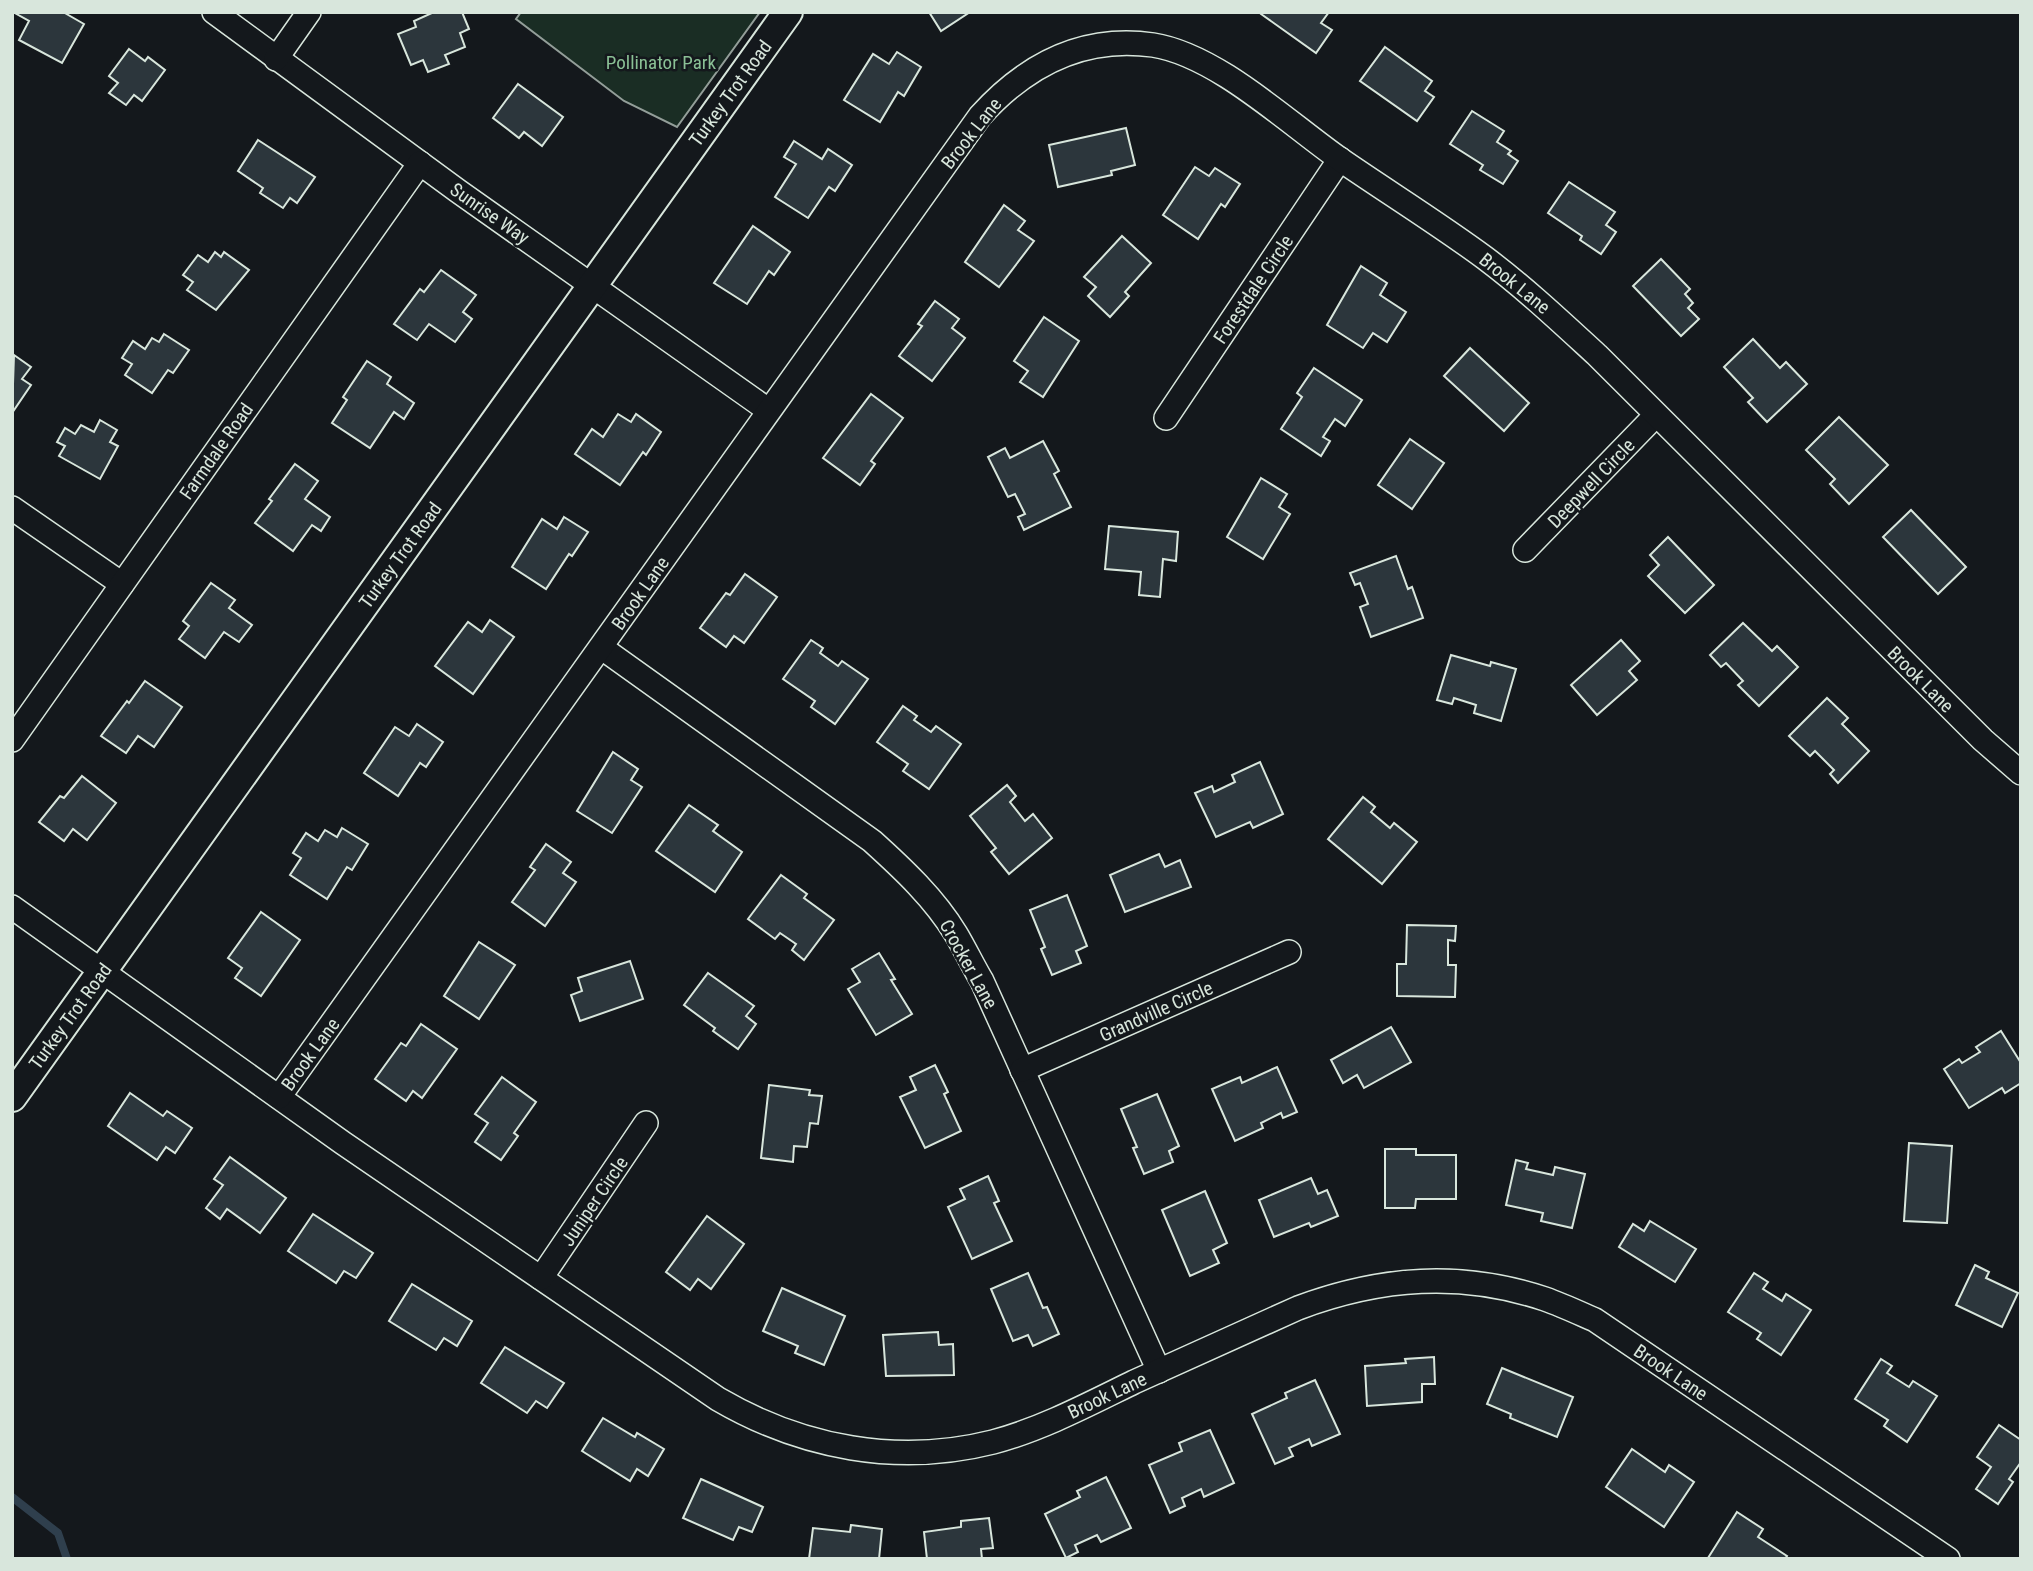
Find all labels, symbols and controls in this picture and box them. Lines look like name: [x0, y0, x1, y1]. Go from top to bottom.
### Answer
street label: Turkey Trot Road: [684, 36, 777, 151]
park label: Pollinator Park: [606, 51, 717, 74]
street label: Brook Lane: [936, 93, 1006, 174]
street label: Sunrise Way: [446, 178, 534, 249]
street label: Forestdale Circle: [1209, 230, 1298, 348]
street label: Brook Lane: [1475, 248, 1555, 319]
street label: Farmdale Road: [175, 399, 258, 504]
street label: Deepwell Circle: [1543, 434, 1640, 533]
street label: Turkey Trot Road: [354, 498, 447, 613]
street label: Brook Lane: [607, 552, 674, 634]
street label: Brook Lane: [1883, 641, 1959, 717]
street label: Crocker Lane: [935, 916, 1003, 1013]
street label: Turkey Trot Road: [24, 959, 117, 1074]
street label: Grandville Circle: [1096, 976, 1217, 1047]
street label: Brook Lane: [276, 1013, 345, 1095]
street label: Juniper Circle: [556, 1152, 633, 1250]
street label: Brook Lane: [1629, 1339, 1712, 1406]
street label: Brook Lane: [1064, 1367, 1150, 1424]

